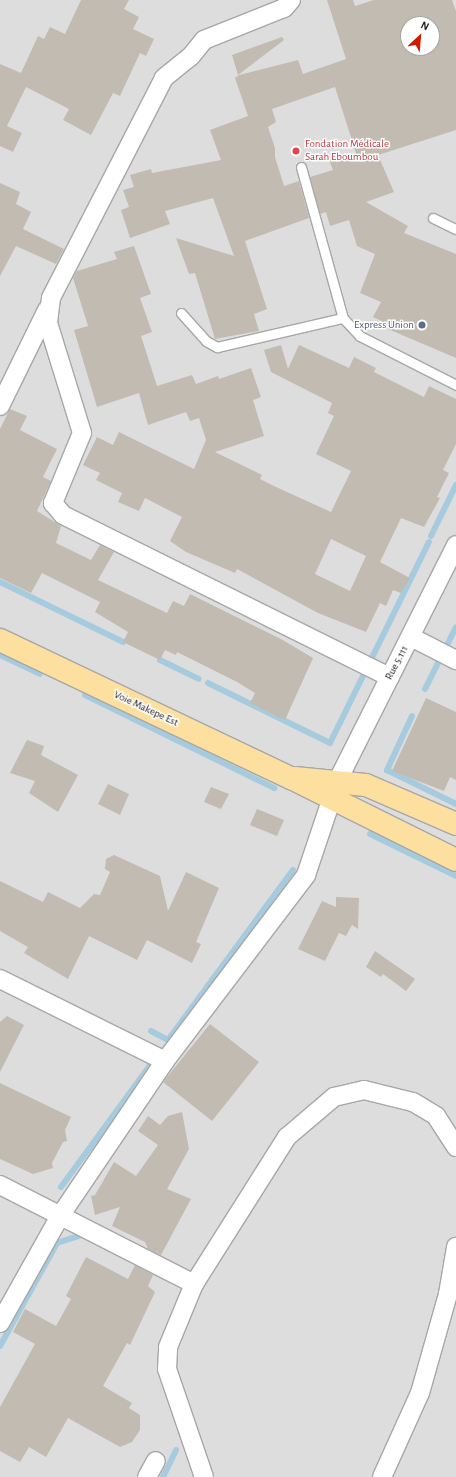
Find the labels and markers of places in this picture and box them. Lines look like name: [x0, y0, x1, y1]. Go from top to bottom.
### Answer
place label: Fondation Médicale Sarah Eboumbou: [305, 138, 389, 164]
marker: Fondation Médicale Sarah Eboumbou: [290, 145, 302, 157]
place label: Express Union: [354, 318, 414, 332]
marker: Express Union: [417, 320, 427, 330]

